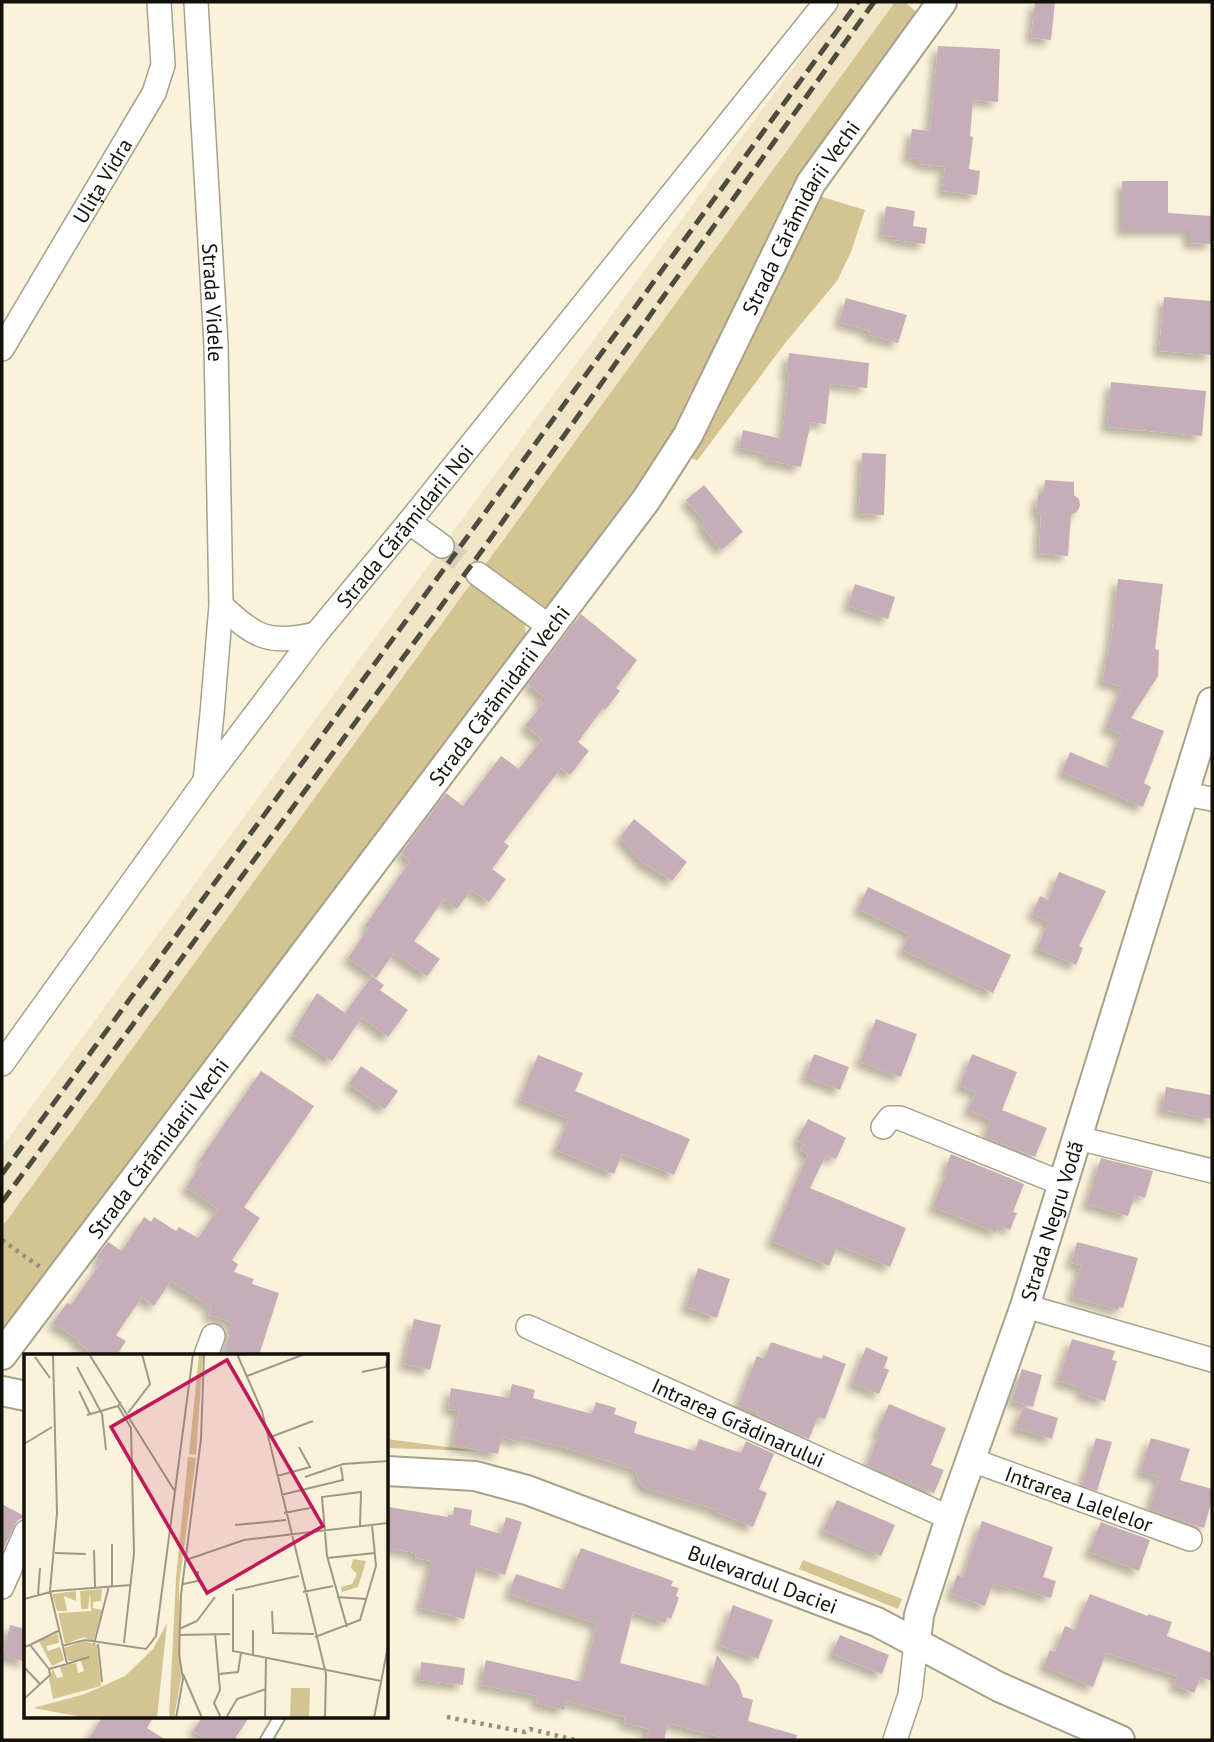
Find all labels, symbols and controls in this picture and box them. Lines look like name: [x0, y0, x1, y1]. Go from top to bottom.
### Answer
street label: Strada Cărămidarii Vechi: [735, 115, 865, 319]
street label: Ulița Vidra: [66, 133, 138, 228]
street label: Strada Videle: [197, 242, 230, 362]
street label: Strada Cărămidarii Noi: [330, 439, 479, 613]
street label: Strada Cărămidarii Vechi: [422, 600, 576, 791]
street label: Strada Cărămidarii Vechi: [81, 1053, 234, 1244]
street label: Strada Negru Vodă: [1014, 1137, 1089, 1304]
inset map: [24, 1354, 388, 1718]
street label: Intrarea Grădinarului: [648, 1371, 829, 1473]
street label: Intrarea Lalelelor: [1001, 1460, 1157, 1538]
street label: Bulevardul Daciei: [684, 1538, 841, 1619]

